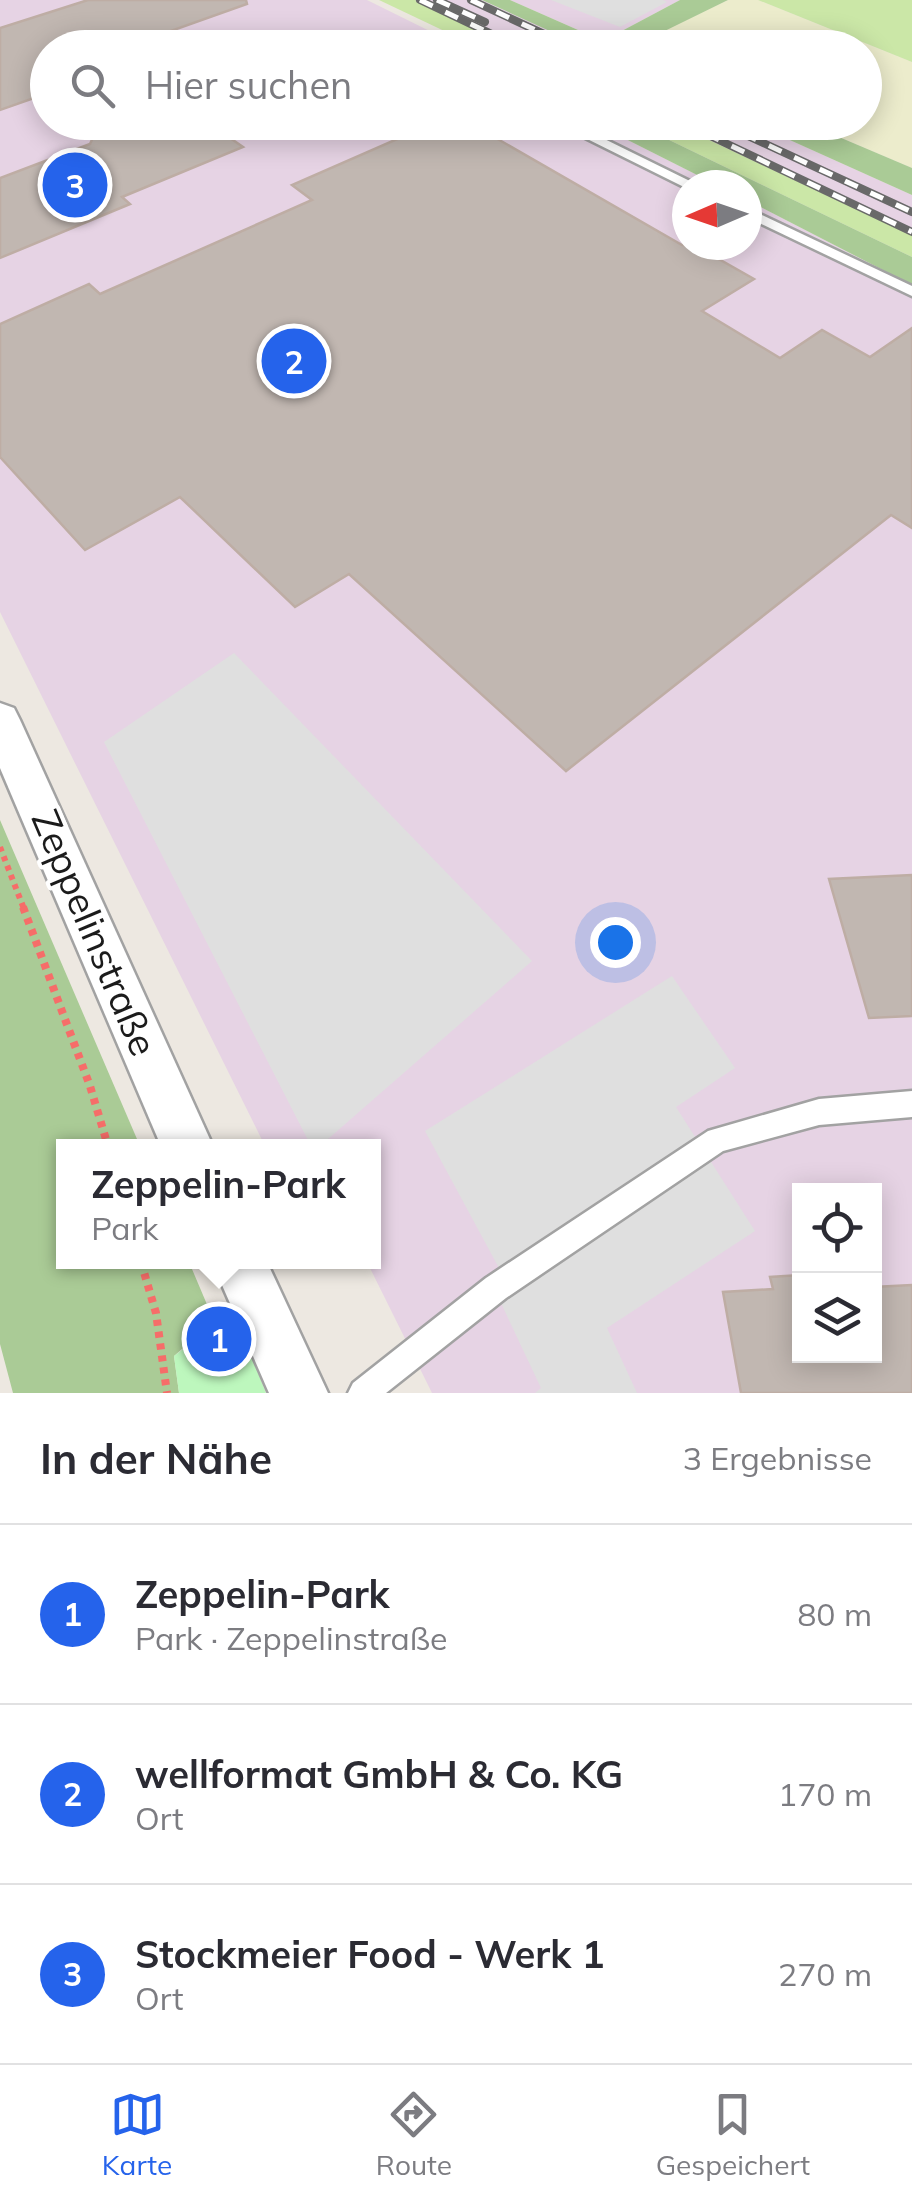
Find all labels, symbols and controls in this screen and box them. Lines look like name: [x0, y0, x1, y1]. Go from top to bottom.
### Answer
search box: [30, 30, 882, 140]
icon: search: [65, 58, 120, 113]
text: Hier suchen: [145, 61, 352, 109]
pin: 3: [42, 148, 108, 222]
north arrow: [672, 170, 762, 260]
pin: 2: [262, 324, 326, 398]
street label: Zeppelinstraße: [22, 802, 168, 1063]
your location: [590, 917, 641, 968]
popup: [56, 1139, 381, 1269]
text: Zeppelin-Park: [91, 1160, 346, 1208]
map controls: [792, 1183, 882, 1363]
button: locate: [792, 1183, 882, 1273]
text: Park: [91, 1208, 159, 1248]
button: layers: [792, 1273, 882, 1363]
pin: 1: [186, 1302, 252, 1376]
text: In der Nähe: [40, 1432, 272, 1485]
text: 3 Ergebnisse: [683, 1438, 872, 1478]
text: Zeppelin-Park: [135, 1570, 390, 1618]
text: 1: [63, 1594, 82, 1634]
text: 80 m: [797, 1594, 872, 1634]
text: Park · Zeppelinstraße: [135, 1618, 448, 1658]
text: wellformat GmbH & Co. KG: [135, 1750, 623, 1798]
text: 2: [63, 1774, 82, 1814]
text: 170 m: [778, 1774, 872, 1814]
text: Ort: [135, 1798, 183, 1838]
text: Stockmeier Food - Werk 1: [135, 1930, 604, 1978]
text: 3: [63, 1954, 82, 1994]
text: 270 m: [778, 1954, 872, 1994]
text: Ort: [135, 1978, 183, 2018]
tab: Karte: [102, 2087, 172, 2182]
tab: Route: [376, 2087, 452, 2182]
tab: Gespeichert: [656, 2087, 810, 2182]

